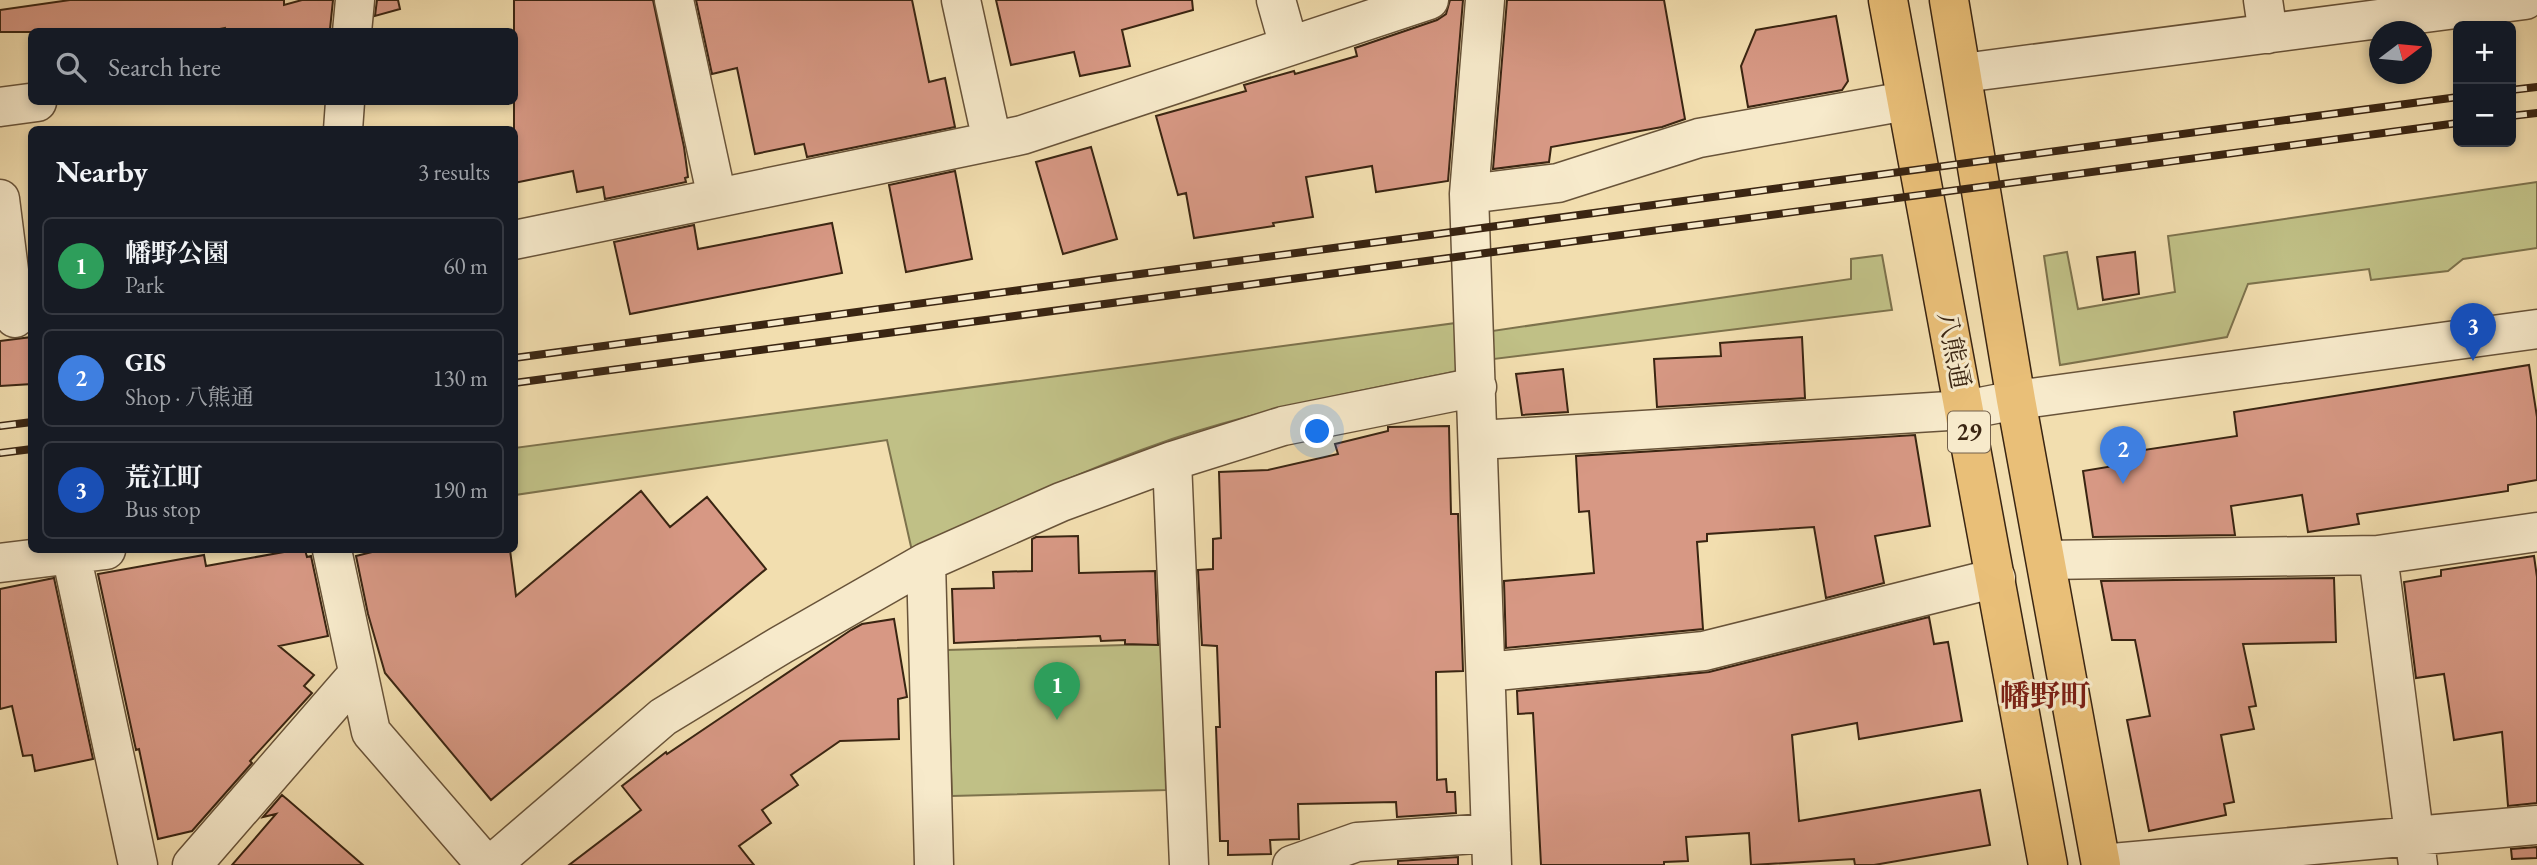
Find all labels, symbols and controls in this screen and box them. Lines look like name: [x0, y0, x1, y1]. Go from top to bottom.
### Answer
north arrow: [2369, 21, 2432, 84]
map controls: [2453, 21, 2516, 147]
button: +: [2453, 21, 2516, 84]
search box: [28, 28, 518, 105]
icon: search: [52, 48, 90, 86]
text: Search here: [108, 50, 221, 84]
button: −: [2453, 84, 2516, 147]
text: Nearby: [56, 152, 148, 191]
text: 3 results: [418, 157, 490, 187]
text: 幡野公園: [125, 236, 229, 270]
text: 1: [75, 251, 87, 281]
text: 60 m: [443, 251, 488, 281]
text: Park: [125, 270, 164, 300]
pin: 3: [2450, 303, 2496, 361]
street label: 八熊通: [1930, 308, 1978, 392]
text: GIS: [125, 345, 166, 379]
text: 2: [75, 363, 87, 393]
text: 130 m: [432, 363, 488, 393]
text: Shop · 八熊通: [125, 382, 254, 412]
road number: 29: [1948, 412, 1990, 452]
your location: [1300, 414, 1334, 448]
pin: 2: [2100, 426, 2146, 484]
text: 荒江町: [125, 460, 203, 494]
text: 3: [75, 475, 87, 505]
text: 190 m: [432, 475, 488, 505]
text: Bus stop: [125, 494, 201, 524]
pin: 1: [1034, 662, 1080, 720]
district label: 幡野町: [2000, 676, 2090, 715]

